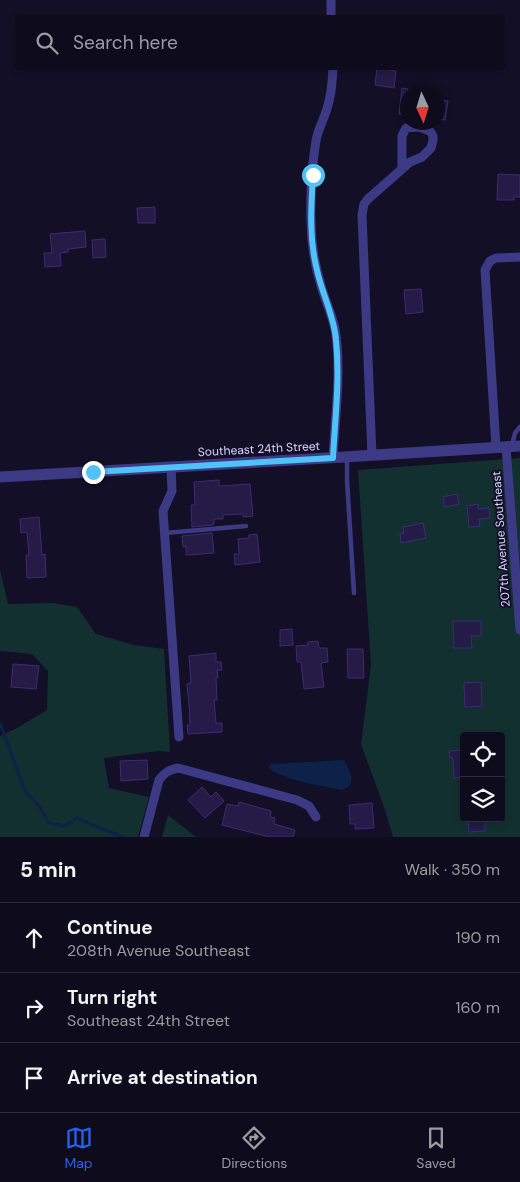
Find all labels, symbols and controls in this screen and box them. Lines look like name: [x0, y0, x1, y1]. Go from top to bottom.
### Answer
search box: [15, 15, 505, 70]
icon: search: [33, 29, 61, 57]
text: Search here: [73, 30, 178, 55]
north arrow: [400, 85, 445, 130]
route start: [302, 164, 325, 187]
street label: Southeast 24th Street: [197, 438, 321, 460]
route end: [82, 461, 105, 484]
street label: 207th Avenue Southeast: [488, 470, 514, 608]
map controls: [460, 732, 505, 822]
button: locate: [460, 732, 505, 777]
button: layers: [460, 777, 505, 822]
text: 5 min: [20, 856, 76, 884]
text: Walk · 350 m: [405, 859, 500, 880]
text: Continue: [67, 915, 153, 940]
icon: ahead: [20, 924, 48, 952]
text: 190 m: [456, 927, 500, 948]
text: 208th Avenue Southeast: [67, 940, 250, 961]
text: Turn right: [67, 985, 157, 1010]
icon: right: [20, 994, 48, 1022]
text: 160 m: [456, 997, 500, 1018]
text: Southeast 24th Street: [67, 1010, 230, 1031]
icon: arrive: [20, 1064, 48, 1092]
text: Arrive at destination: [67, 1065, 258, 1090]
tab: Map: [64, 1124, 93, 1172]
tab: Directions: [222, 1124, 287, 1172]
tab: Saved: [416, 1124, 456, 1172]

